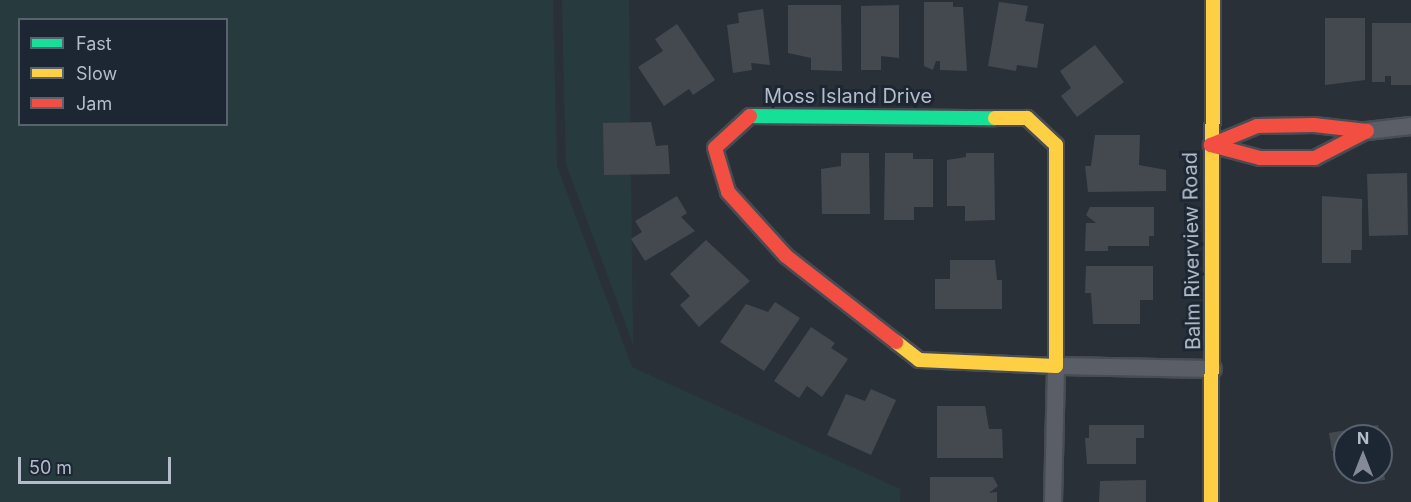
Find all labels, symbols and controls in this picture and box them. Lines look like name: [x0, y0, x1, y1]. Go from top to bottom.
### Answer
legend: [18, 18, 228, 126]
text: Fast: [76, 33, 112, 54]
text: Slow: [76, 63, 117, 84]
street label: Moss Island Drive: [764, 84, 932, 108]
text: Jam: [76, 93, 112, 114]
street label: Balm Riverview Road: [1178, 152, 1206, 350]
north arrow: [1333, 424, 1393, 484]
text: N: [1357, 428, 1369, 448]
scale bar: [21, 445, 174, 483]
text: 50 m: [29, 457, 72, 478]

